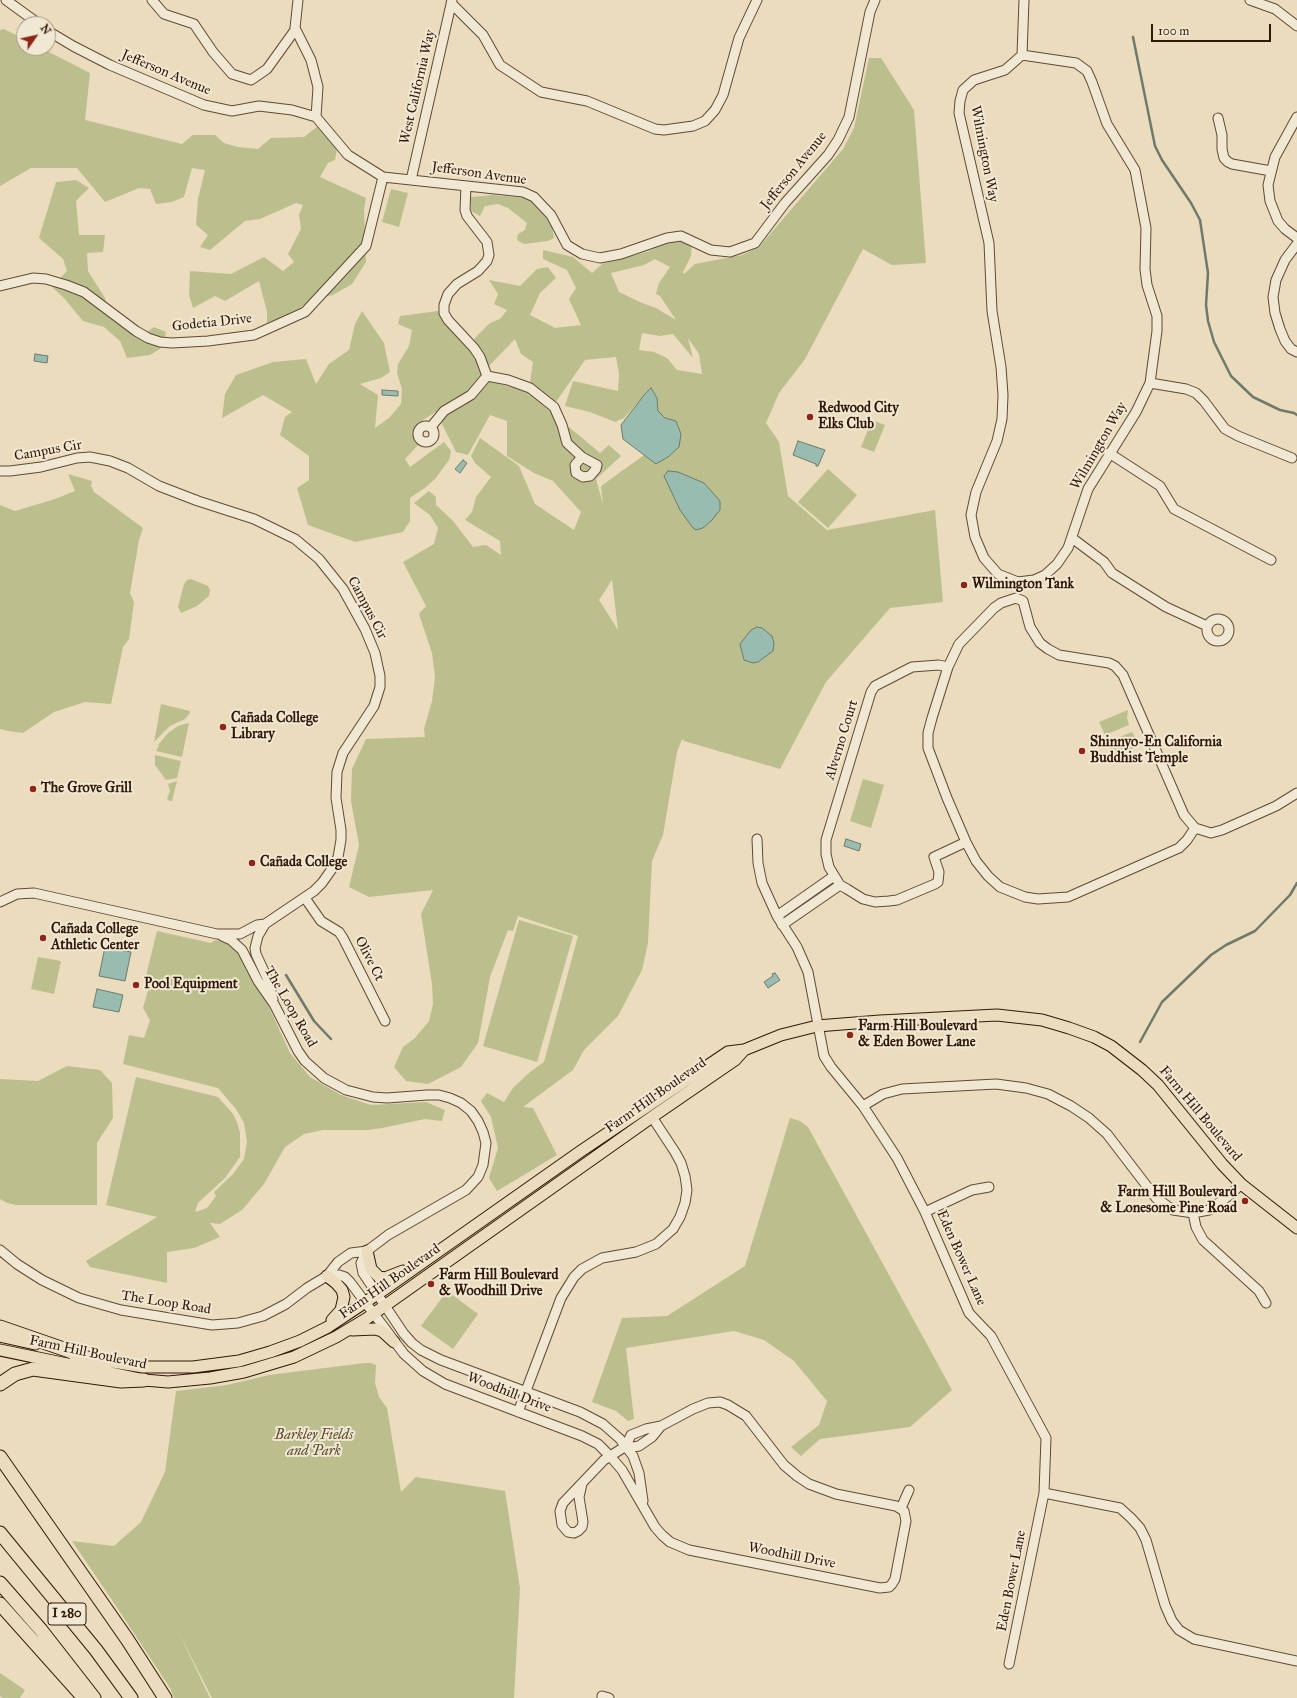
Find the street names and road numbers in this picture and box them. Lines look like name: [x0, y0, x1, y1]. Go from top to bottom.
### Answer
street label: West California Way: [397, 28, 439, 146]
street label: Jefferson Avenue: [119, 47, 213, 99]
street label: Wilmington Way: [966, 104, 1002, 204]
street label: Jefferson Avenue: [757, 129, 831, 213]
street label: Jefferson Avenue: [431, 159, 527, 189]
street label: Godetia Drive: [171, 310, 253, 336]
street label: Wilmington Way: [1067, 399, 1131, 493]
street label: Campus Cir: [13, 437, 83, 465]
street label: Campus Cir: [344, 574, 390, 642]
street label: Alverno Court: [822, 698, 862, 782]
street label: Olive Ct: [351, 934, 387, 984]
street label: The Loop Road: [260, 964, 320, 1050]
street label: Farm Hill Boulevard: [602, 1055, 710, 1137]
street label: Farm Hill Boulevard: [1155, 1063, 1245, 1165]
street label: Eden Bower Lane: [932, 1208, 990, 1308]
street label: Farm Hill Boulevard: [336, 1241, 444, 1323]
street label: The Loop Road: [120, 1288, 212, 1318]
street label: Farm Hill Boulevard: [28, 1332, 148, 1374]
street label: Woodhill Drive: [465, 1369, 553, 1417]
street label: Eden Bower Lane: [994, 1529, 1030, 1633]
street label: Woodhill Drive: [747, 1539, 837, 1573]
road number: I 280: [48, 1603, 86, 1625]

